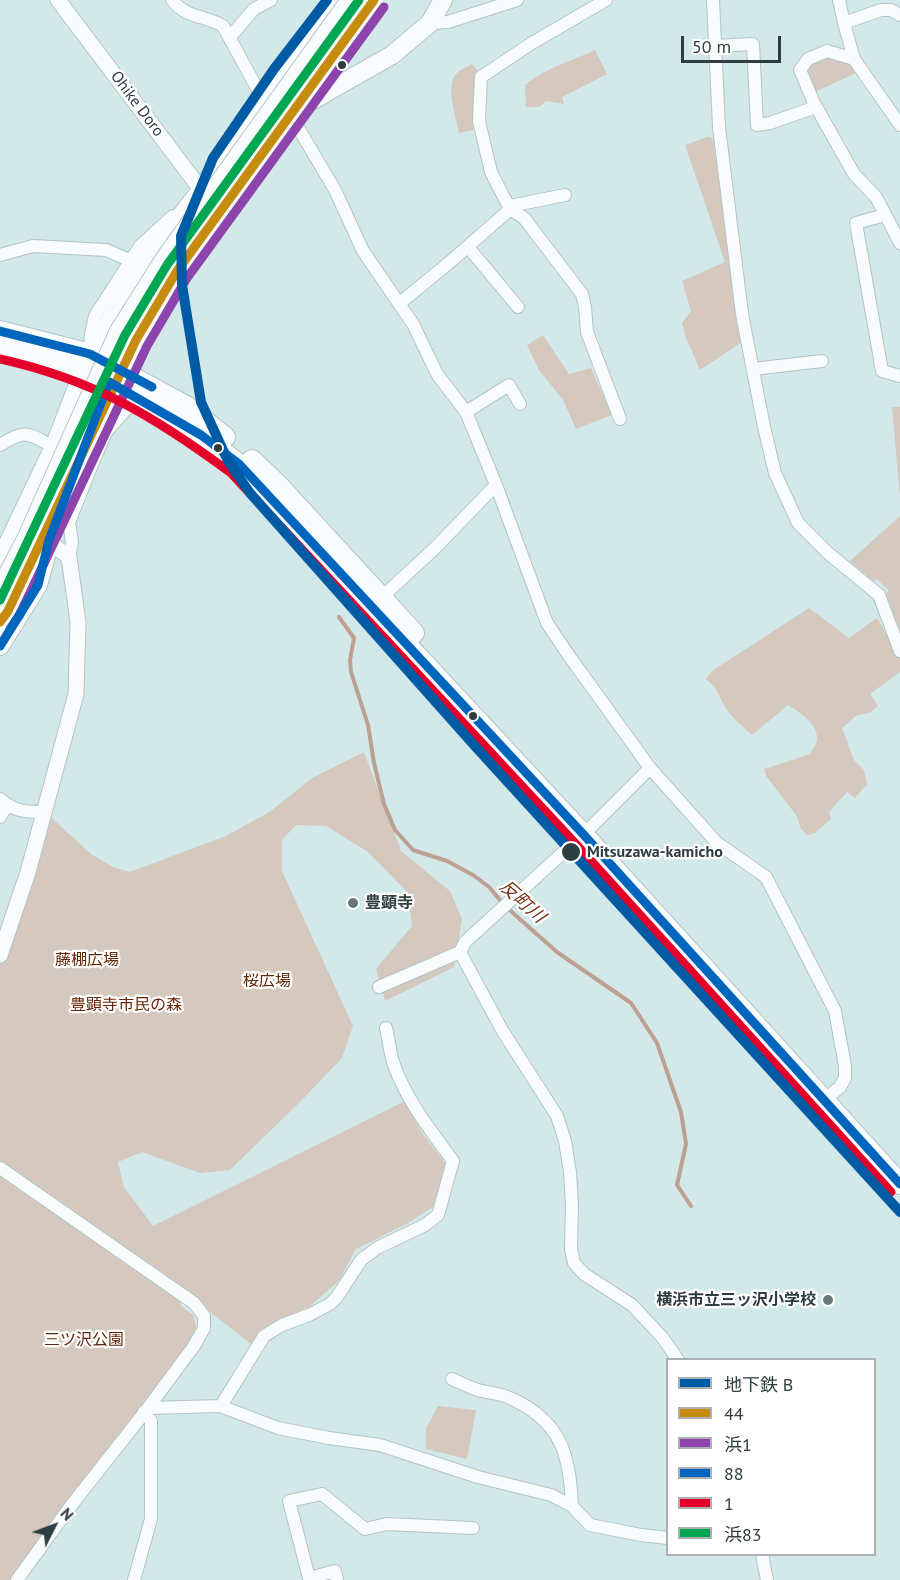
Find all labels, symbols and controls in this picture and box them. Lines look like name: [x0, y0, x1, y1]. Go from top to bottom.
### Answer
scale bar: [684, 24, 784, 62]
text: 50 m: [692, 35, 731, 58]
unlabelled marker: [336, 59, 348, 71]
street label: Ohike Doro: [106, 68, 168, 140]
unlabelled marker: [212, 442, 224, 454]
unlabelled marker: [467, 710, 479, 722]
marker: Mitsuzawa-kamicho: [560, 841, 582, 863]
place label: Mitsuzawa-kamicho: [587, 842, 723, 862]
water label: 反町川: [495, 876, 549, 928]
place label: 豊顕寺: [365, 893, 413, 913]
marker: 豊顕寺: [346, 896, 360, 910]
park label: 藤棚広場: [55, 950, 119, 970]
park label: 桜広場: [243, 971, 291, 991]
park label: 豊顕寺市民の森: [70, 995, 182, 1015]
place label: 横浜市立三ッ沢小学校: [656, 1290, 816, 1310]
marker: 横浜市立三ッ沢小学校: [821, 1293, 835, 1307]
park label: 三ツ沢公園: [44, 1330, 124, 1350]
legend: [666, 1358, 876, 1556]
text: 地下鉄 B: [724, 1373, 793, 1396]
text: 44: [724, 1402, 744, 1425]
text: 浜1: [724, 1433, 752, 1456]
text: 88: [724, 1462, 744, 1485]
text: 1: [724, 1492, 734, 1515]
north arrow: [24, 1496, 84, 1556]
text: N: [56, 1503, 78, 1525]
text: 浜83: [724, 1523, 762, 1546]

